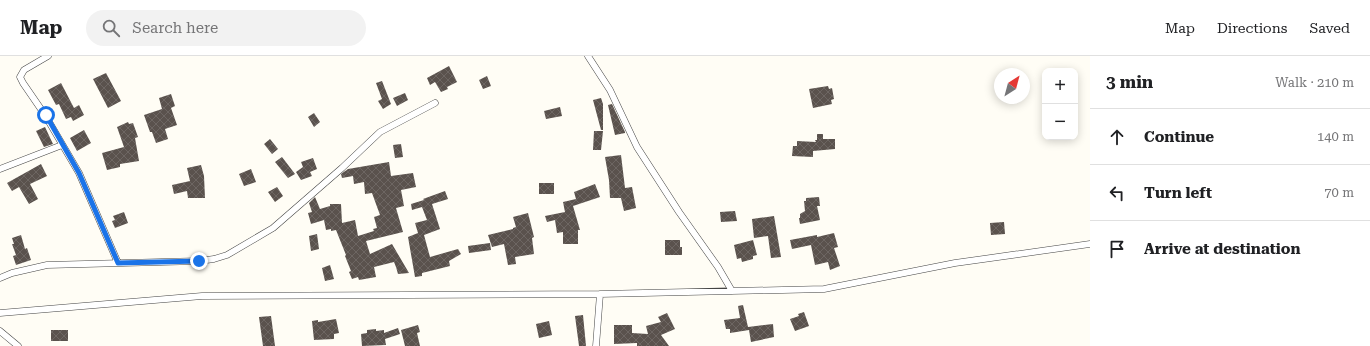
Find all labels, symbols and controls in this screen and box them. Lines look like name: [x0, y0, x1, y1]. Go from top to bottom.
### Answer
search box: [86, 10, 366, 46]
text: Map: [20, 16, 62, 39]
icon: search: [100, 17, 122, 39]
text: Search here: [132, 19, 218, 37]
text: Map: [1165, 20, 1195, 36]
text: Directions: [1217, 20, 1287, 36]
text: Saved: [1309, 20, 1350, 36]
north arrow: [994, 68, 1030, 104]
map controls: [1042, 68, 1078, 140]
button: +: [1042, 68, 1078, 104]
text: 3 min: [1106, 72, 1153, 92]
text: Walk · 210 m: [1275, 75, 1354, 90]
button: −: [1042, 104, 1078, 140]
route start: [37, 106, 55, 124]
icon: ahead: [1106, 126, 1128, 148]
text: Continue: [1144, 128, 1214, 146]
text: 140 m: [1317, 129, 1354, 144]
icon: left: [1106, 182, 1128, 204]
text: Turn left: [1144, 184, 1212, 202]
text: 70 m: [1324, 185, 1354, 200]
icon: arrive: [1106, 238, 1128, 260]
text: Arrive at destination: [1144, 240, 1300, 258]
route end: [190, 252, 208, 270]

